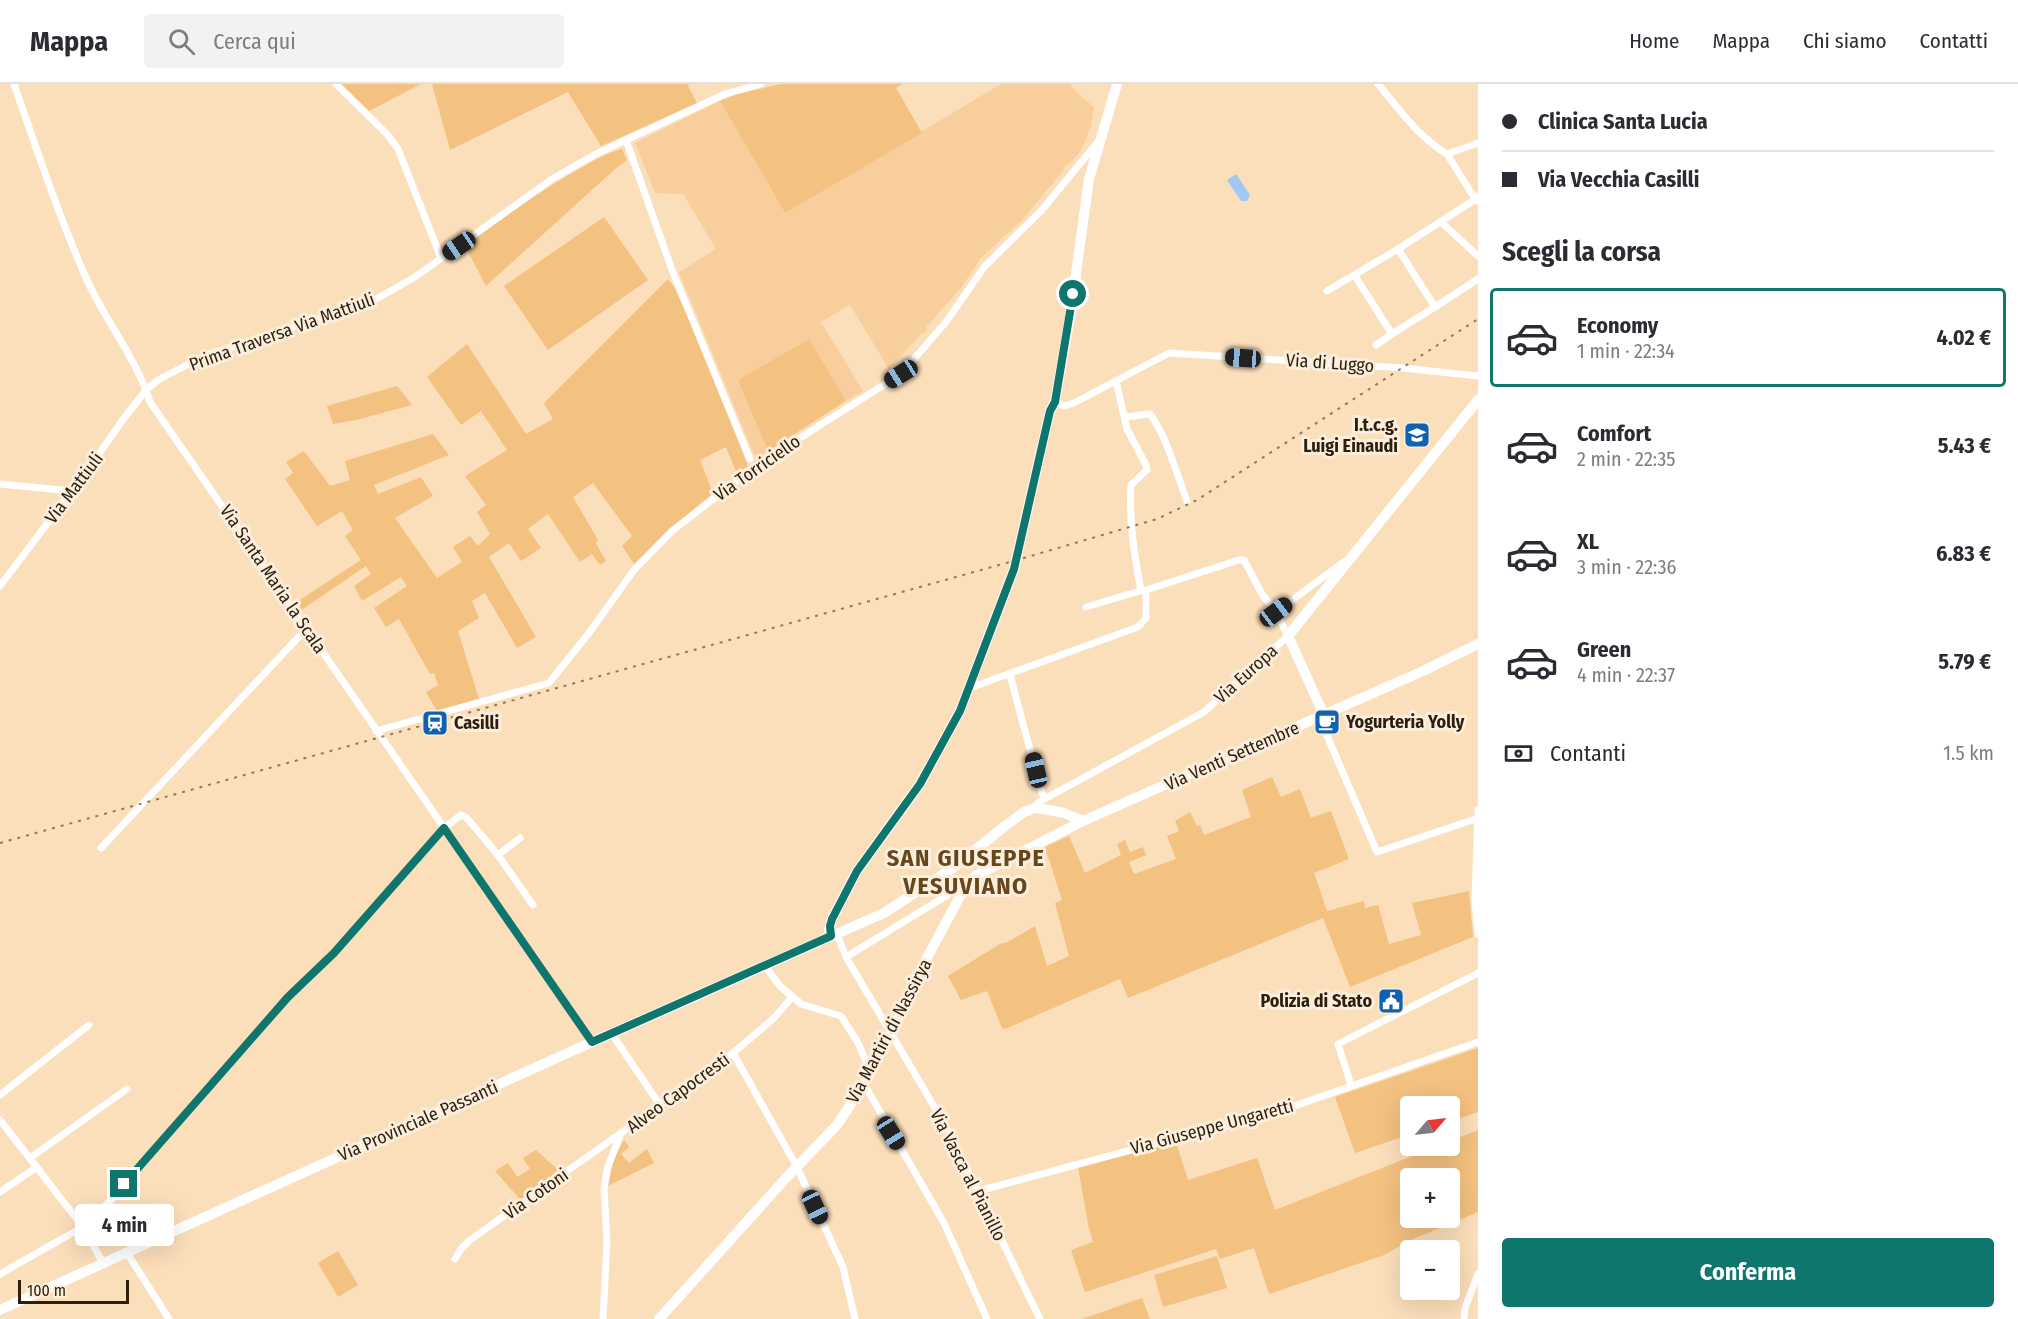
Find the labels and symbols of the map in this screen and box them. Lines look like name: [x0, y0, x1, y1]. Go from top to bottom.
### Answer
car: [439, 228, 479, 264]
route start: [1059, 280, 1086, 307]
street label: Prima Traversa Via Mattiuli: [186, 288, 378, 376]
car: [1224, 348, 1262, 368]
street label: Via di Luggo: [1285, 349, 1375, 377]
car: [881, 357, 921, 391]
place label: I.t.c.g. Luigi Einaudi: [1303, 414, 1398, 457]
school or university icon: I.t.c.g. Luigi Einaudi: [1402, 420, 1432, 450]
street label: Via Torriciello: [709, 430, 805, 506]
street label: Via Mattiuli: [40, 448, 108, 528]
street label: Via Santa Maria la Scala: [215, 500, 331, 658]
car: [1256, 594, 1296, 630]
street label: Via Europa: [1210, 640, 1282, 708]
cafe icon: Yogurteria Yolly: [1312, 707, 1342, 737]
station icon: Casilli: [420, 708, 450, 738]
place label: Yogurteria Yolly: [1345, 711, 1465, 733]
place label: Casilli: [454, 712, 499, 734]
street label: Via Venti Settembre: [1161, 716, 1303, 795]
car: [1023, 750, 1049, 790]
district label: SAN GIUSEPPE VESUVIANO: [887, 844, 1045, 900]
street label: Via Martiri di Nassirya: [842, 955, 937, 1107]
public building icon: Polizia di Stato: [1376, 986, 1406, 1016]
place label: Polizia di Stato: [1260, 990, 1372, 1012]
street label: Alveo Capocresti: [622, 1048, 734, 1138]
street label: Via Provinciale Passanti: [335, 1076, 501, 1166]
street label: Via Giuseppe Ungaretti: [1128, 1095, 1296, 1159]
north arrow: [1400, 1096, 1460, 1156]
street label: Via Vasca al Pianillo: [925, 1105, 1011, 1245]
car: [874, 1113, 908, 1153]
street label: Via Cotoni: [499, 1164, 573, 1224]
route end: [110, 1170, 137, 1197]
car: [799, 1187, 831, 1227]
callout: 4 min: [74, 1205, 174, 1247]
scale bar: [18, 1277, 129, 1304]

